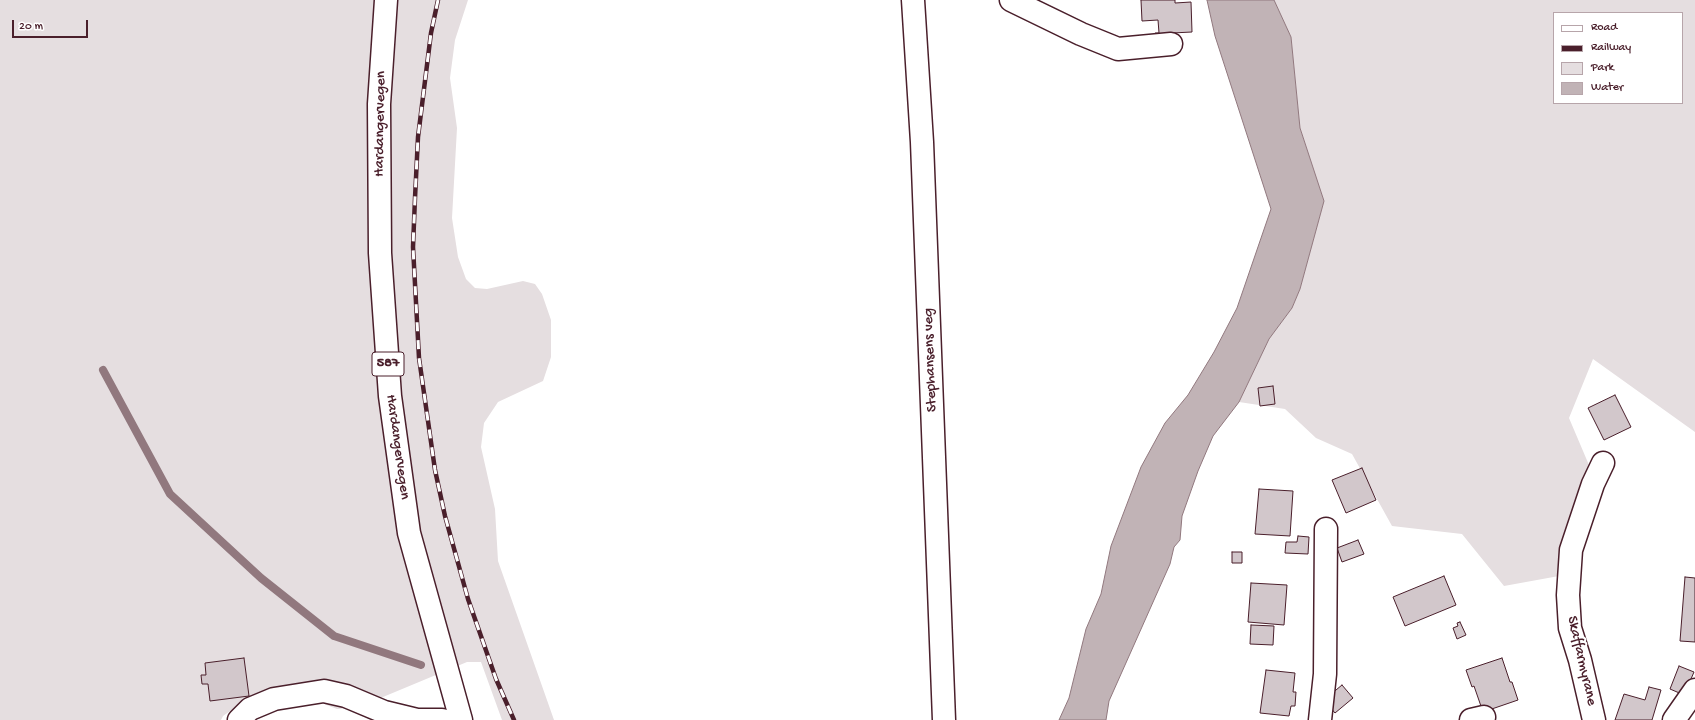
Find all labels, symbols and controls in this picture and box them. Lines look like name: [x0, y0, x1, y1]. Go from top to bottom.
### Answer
scale bar: [14, 12, 90, 38]
legend: [1553, 12, 1683, 104]
text: 20 m: [19, 20, 43, 34]
text: Road: [1591, 21, 1617, 35]
text: Railway: [1591, 41, 1631, 55]
text: Park: [1591, 61, 1614, 75]
street label: Hardangervegen: [371, 71, 391, 177]
text: Water: [1591, 81, 1623, 95]
street label: Stephansens veg: [920, 308, 942, 412]
road number: 587: [372, 352, 404, 376]
street label: Hardangervegen: [381, 393, 413, 501]
street label: Skaffarmyrane: [1562, 614, 1600, 708]

